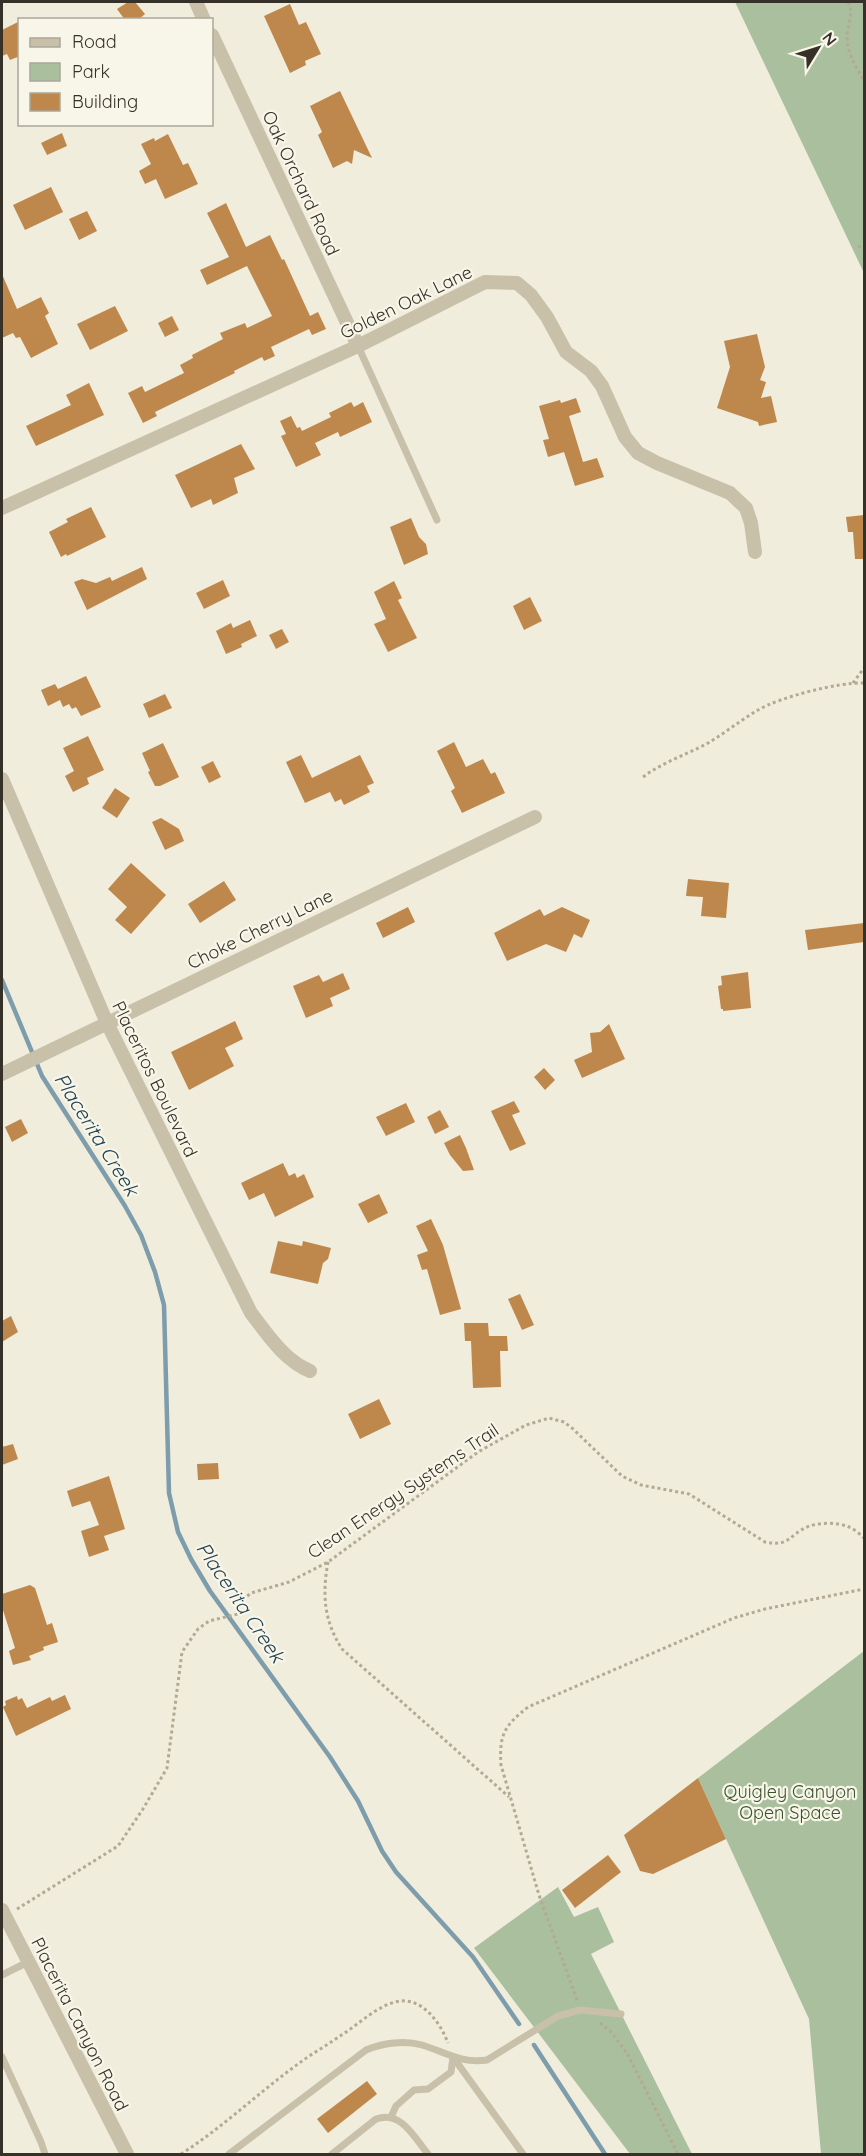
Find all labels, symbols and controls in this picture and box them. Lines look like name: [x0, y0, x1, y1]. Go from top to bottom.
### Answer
legend: [18, 18, 213, 126]
north arrow: [788, 18, 848, 78]
text: N: [818, 28, 841, 50]
text: Road: [72, 30, 117, 53]
text: Park: [72, 60, 110, 83]
text: Building: [72, 90, 138, 113]
street label: Oak Orchard Road: [257, 107, 345, 259]
street label: Golden Oak Lane: [336, 260, 476, 344]
street label: Choke Cherry Lane: [183, 884, 337, 974]
street label: Placeritos Boulevard: [107, 997, 203, 1161]
water label: Placerita Creek: [49, 1068, 146, 1202]
street label: Clean Energy Systems Trail: [303, 1418, 503, 1564]
water label: Placerita Creek: [191, 1537, 292, 1669]
park label: Quigley Canyon Open Space: [724, 1780, 856, 1824]
street label: Placerita Canyon Road: [26, 1933, 134, 2115]

